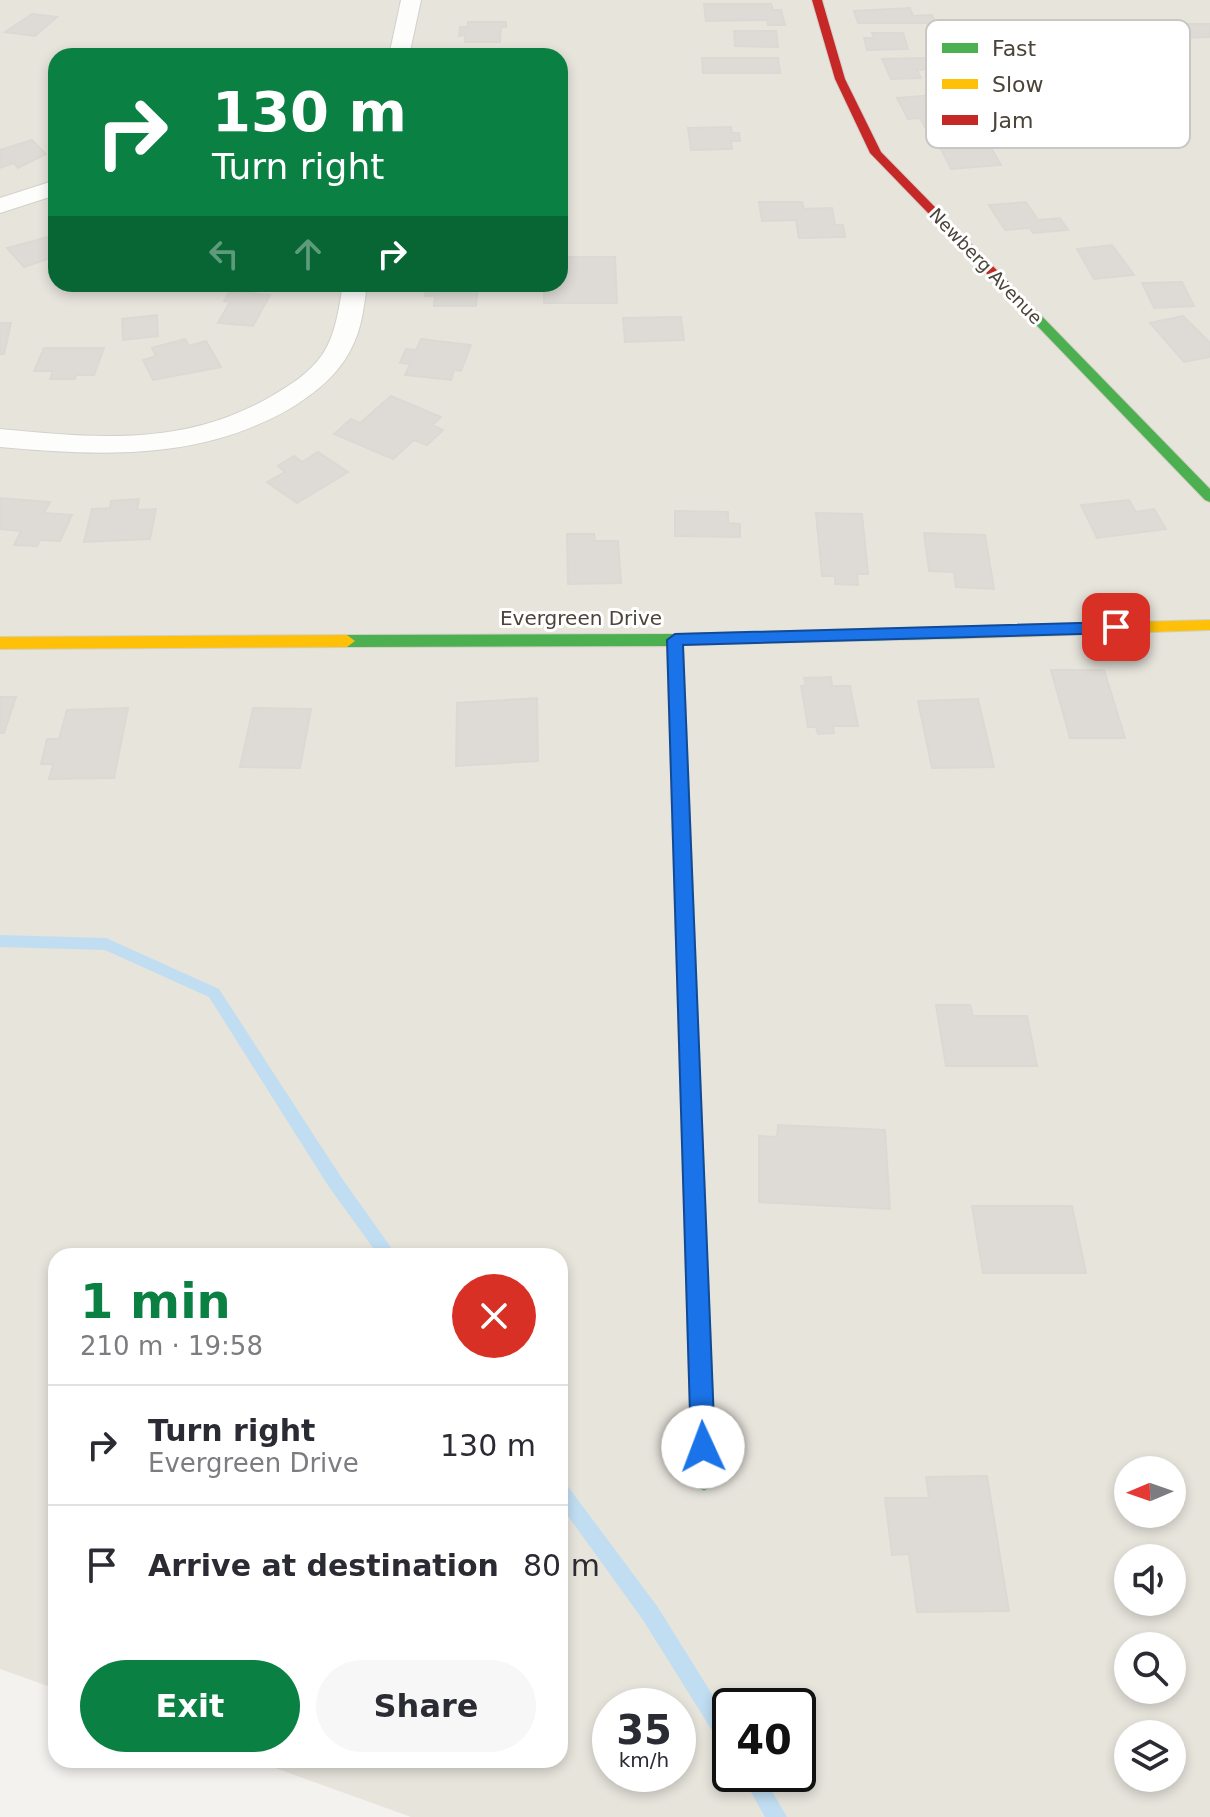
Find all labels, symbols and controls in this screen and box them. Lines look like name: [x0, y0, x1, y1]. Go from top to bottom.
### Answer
legend: [926, 20, 1190, 148]
text: Fast: [992, 36, 1037, 61]
text: Slow: [992, 72, 1044, 97]
text: 130 m: [212, 79, 407, 144]
icon: right: [80, 80, 184, 184]
text: Jam: [990, 108, 1033, 133]
text: Turn right: [212, 146, 384, 187]
street label: Newberg Avenue: [925, 204, 1047, 328]
icon: left: [202, 232, 246, 276]
icon: ahead: [286, 232, 330, 276]
icon: right: [370, 232, 414, 276]
pin: [1082, 593, 1150, 661]
icon: arrive: [1094, 605, 1138, 649]
street label: Evergreen Drive: [500, 606, 662, 630]
text: 1 min: [80, 1273, 231, 1329]
button: close: [452, 1274, 536, 1358]
text: 210 m · 19:58: [80, 1331, 263, 1361]
position arrow: [661, 1405, 745, 1489]
text: Turn right: [148, 1413, 315, 1448]
icon: right: [80, 1423, 124, 1467]
text: 130 m: [440, 1428, 536, 1463]
text: Evergreen Drive: [148, 1448, 359, 1478]
north arrow: [1114, 1456, 1186, 1528]
map controls: [1114, 1456, 1186, 1792]
icon: arrive: [80, 1543, 124, 1587]
button: sound: [1114, 1544, 1186, 1616]
text: Arrive at destination: [148, 1548, 499, 1583]
text: 80 m: [523, 1548, 600, 1583]
button: search: [1114, 1632, 1186, 1704]
button: Exit: [80, 1660, 300, 1752]
button: Share: [316, 1660, 536, 1752]
speed limit sign: 40: [712, 1688, 816, 1792]
text: 35: [616, 1707, 672, 1753]
button: layers: [1114, 1720, 1186, 1792]
text: km/h: [619, 1748, 669, 1772]

